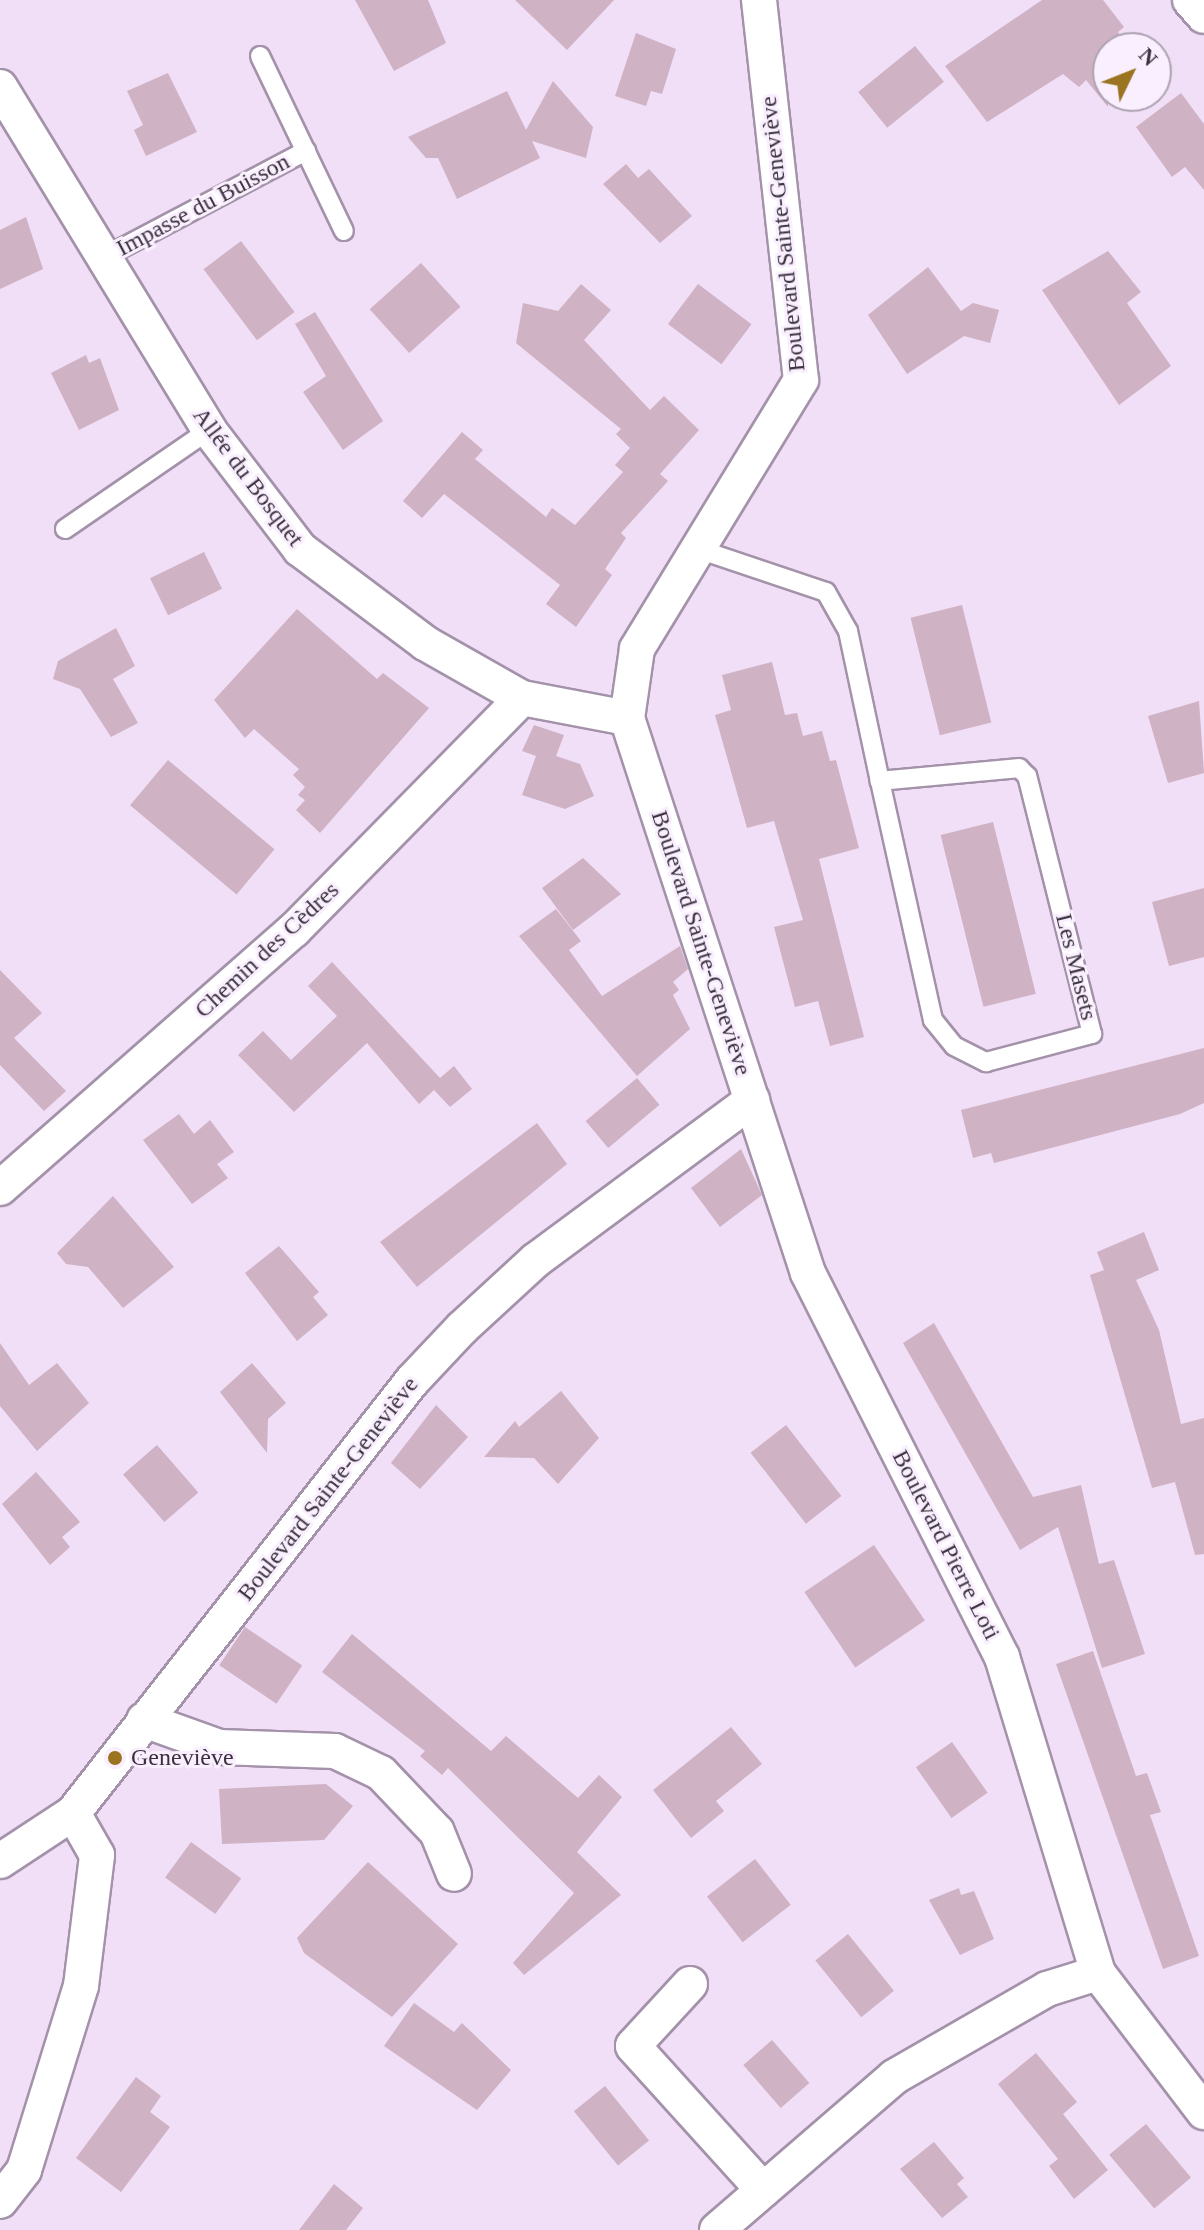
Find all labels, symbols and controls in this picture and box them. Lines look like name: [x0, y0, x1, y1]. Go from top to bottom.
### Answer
north arrow: [1092, 32, 1172, 112]
text: N: [1134, 42, 1163, 71]
street label: Boulevard Sainte-Geneviève: [754, 95, 812, 373]
street label: Impasse du Buisson: [111, 147, 295, 263]
street label: Allée du Bosquet: [186, 402, 310, 552]
street label: Boulevard Sainte-Geneviève: [645, 807, 757, 1079]
street label: Chemin des Cèdres: [189, 876, 345, 1024]
street label: Les Masets: [1049, 911, 1103, 1023]
street label: Boulevard Sainte-Geneviève: [232, 1371, 424, 1607]
street label: Boulevard Pierre Loti: [886, 1445, 1006, 1645]
place label: Geneviève: [131, 1744, 234, 1772]
marker: Geneviève: [106, 1749, 124, 1767]

